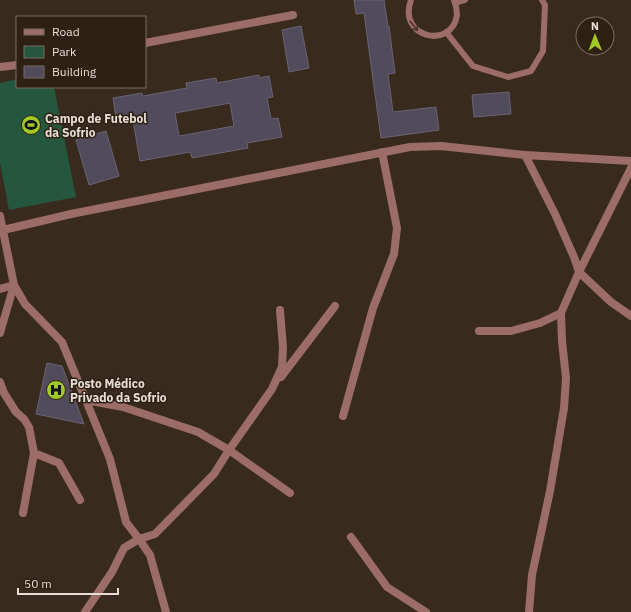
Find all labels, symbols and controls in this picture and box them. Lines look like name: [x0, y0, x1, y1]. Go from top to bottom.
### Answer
legend: [16, 16, 146, 88]
north arrow: [575, 16, 615, 56]
text: N: [591, 19, 599, 33]
one-way arrow: [409, 21, 418, 31]
text: Road: [52, 24, 80, 39]
text: Park: [52, 44, 77, 59]
text: Building: [52, 64, 97, 79]
place label: Campo de Futebol da Sofrio: [45, 111, 147, 140]
sports icon: Campo de Futebol da Sofrio: [20, 114, 42, 136]
place label: Posto Médico Privado da Sofrio: [70, 376, 167, 405]
hospital icon: Posto Médico Privado da Sofrio: [45, 379, 67, 401]
scale bar: [18, 570, 118, 596]
text: 50 m: [24, 576, 52, 591]

